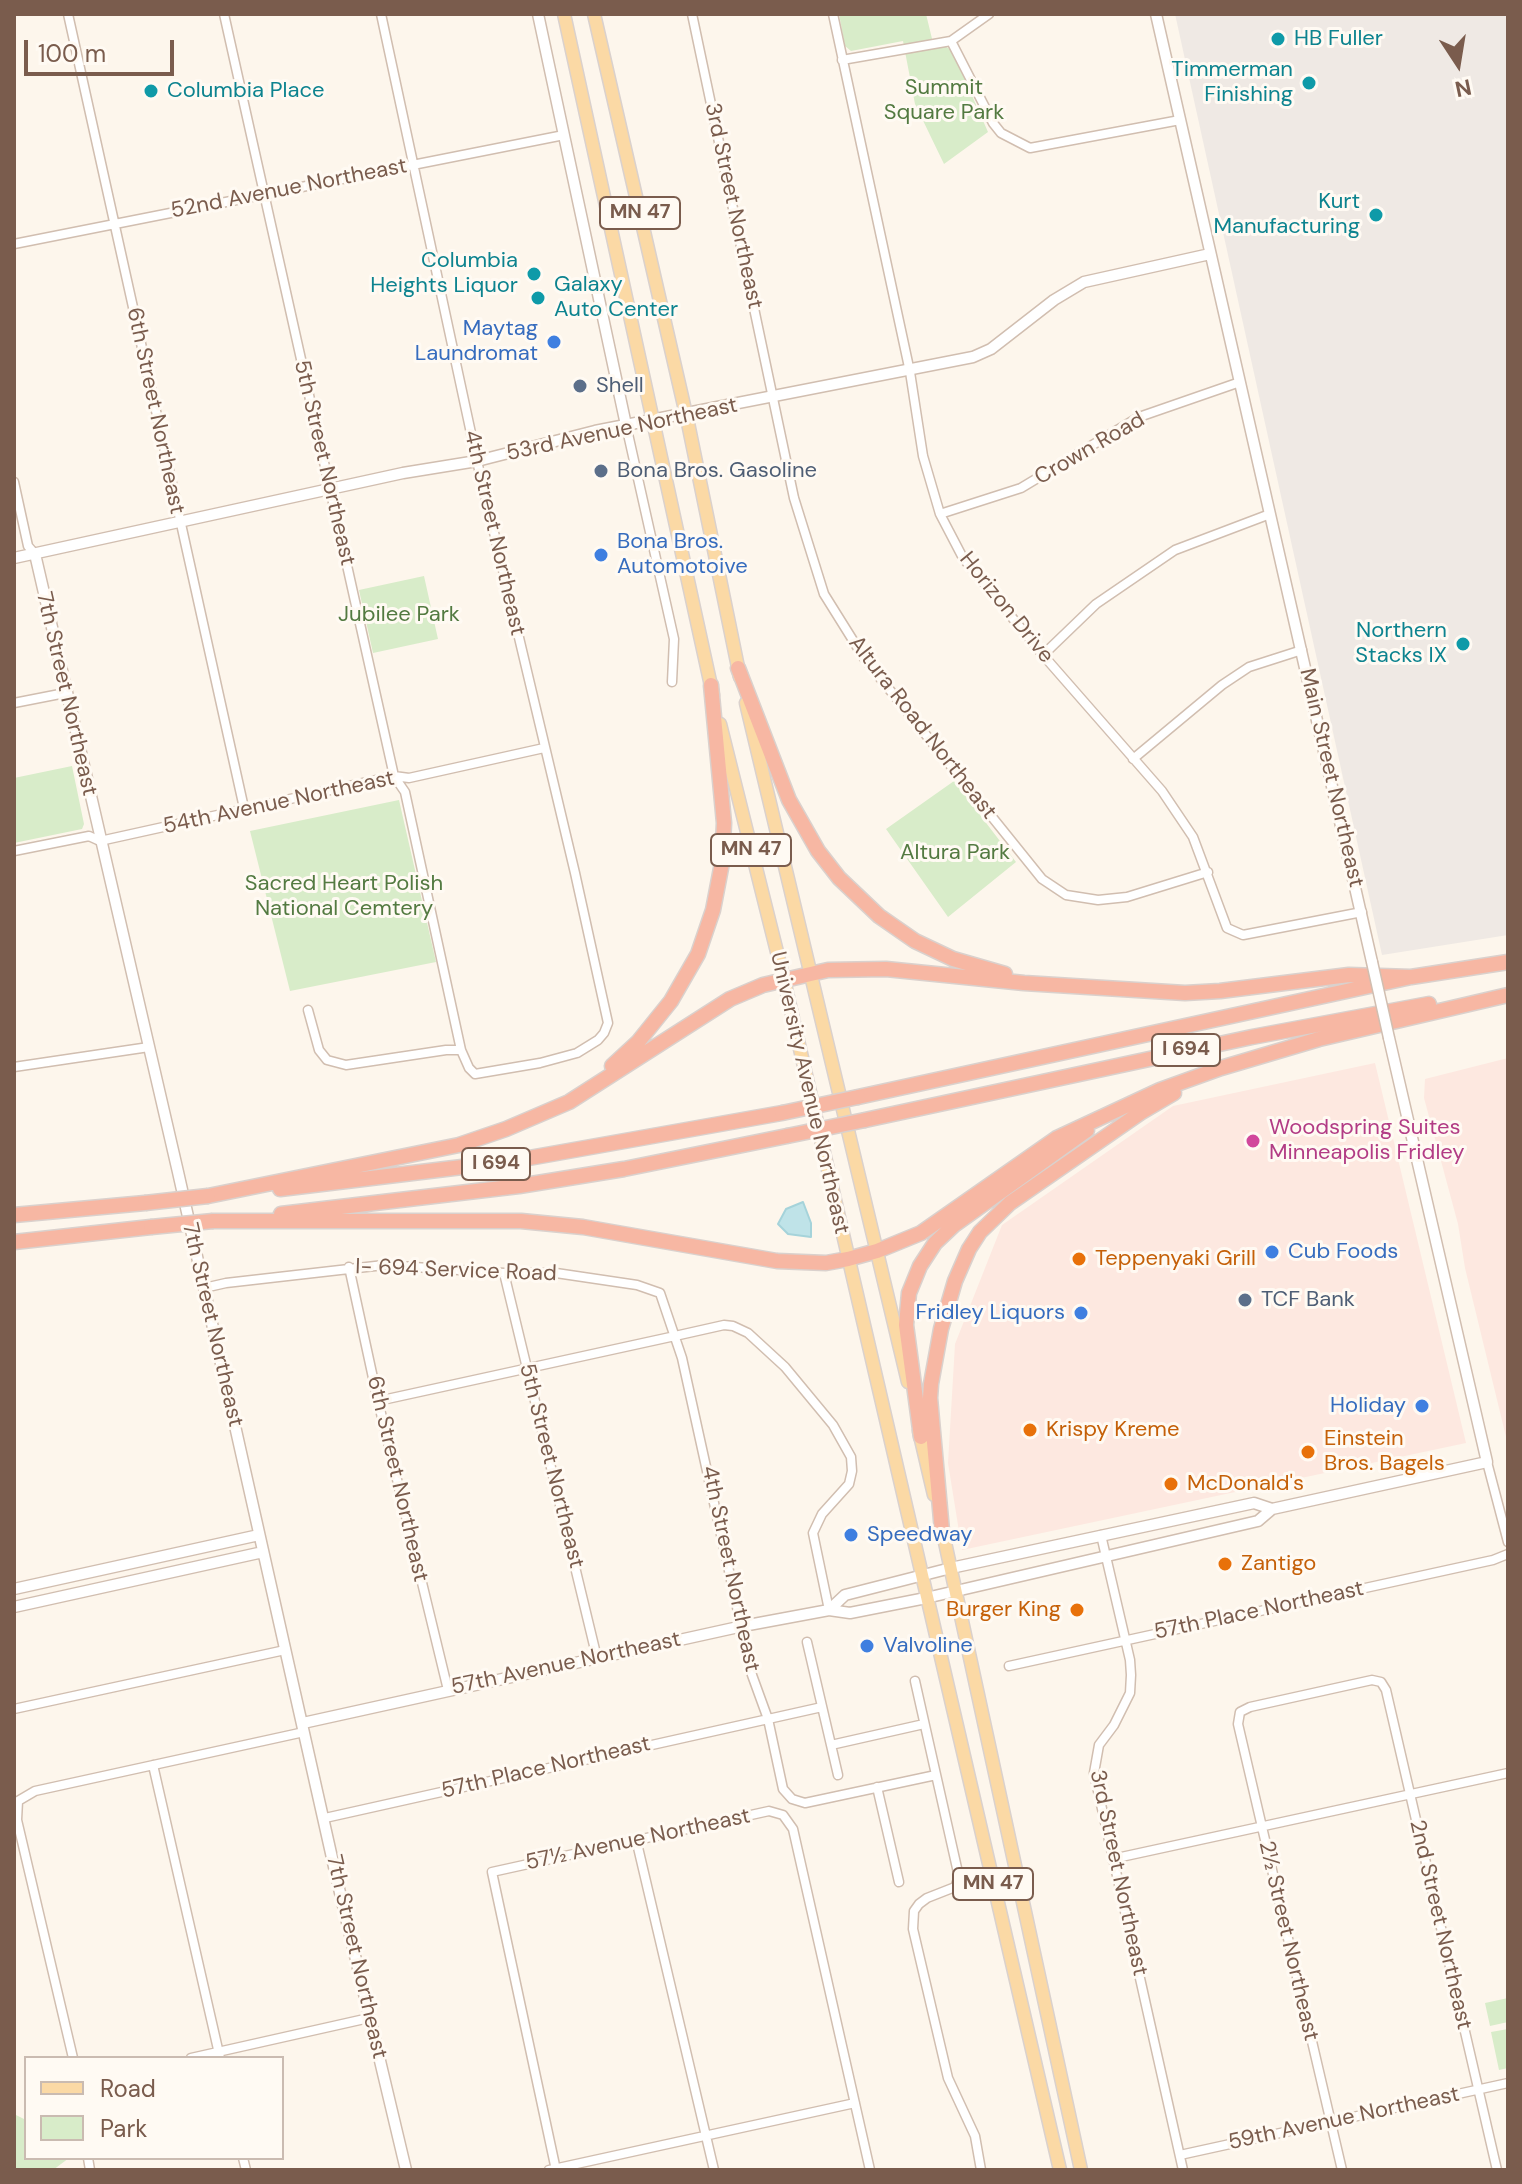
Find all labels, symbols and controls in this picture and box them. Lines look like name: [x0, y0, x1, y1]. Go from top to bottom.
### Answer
scale bar: [28, 24, 178, 74]
north arrow: [1418, 24, 1498, 104]
place label: HB Fuller: [1294, 26, 1383, 52]
marker: HB Fuller: [1269, 30, 1287, 48]
text: 100 m: [38, 38, 106, 69]
place label: Timmerman Finishing: [1171, 57, 1293, 108]
text: N: [1452, 72, 1474, 104]
marker: Timmerman Finishing: [1300, 74, 1318, 92]
park label: Summit Square Park: [884, 75, 1004, 126]
place label: Columbia Place: [167, 78, 325, 104]
marker: Columbia Place: [142, 82, 160, 100]
street label: 3rd Street Northeast: [698, 101, 768, 311]
street label: 52nd Avenue Northeast: [169, 153, 409, 225]
place label: Kurt Manufacturing: [1213, 189, 1360, 240]
road number: MN 47: [600, 197, 680, 229]
marker: Kurt Manufacturing: [1367, 206, 1385, 224]
place label: Columbia Heights Liquor: [370, 248, 518, 300]
marker: Columbia Heights Liquor: [525, 265, 543, 283]
place label: Galaxy Auto Center: [554, 272, 678, 324]
marker: Galaxy Auto Center: [529, 289, 547, 307]
street label: 6th Street Northeast: [120, 305, 190, 517]
place label: Maytag Laundromat: [415, 316, 538, 368]
marker: Maytag Laundromat: [545, 333, 563, 351]
street label: 5th Street Northeast: [288, 358, 360, 568]
place label: Shell: [596, 373, 644, 399]
marker: Shell: [571, 377, 589, 395]
street label: 53rd Avenue Northeast: [504, 393, 740, 467]
street label: Crown Road: [1030, 407, 1150, 491]
street label: 4th Street Northeast: [458, 428, 530, 638]
place label: Bona Bros. Gasoline: [617, 458, 817, 484]
marker: Bona Bros. Gasoline: [592, 462, 610, 480]
place label: Bona Bros. Automotoive: [617, 529, 748, 580]
marker: Bona Bros. Automotoive: [592, 546, 610, 564]
street label: Horizon Drive: [953, 547, 1059, 669]
street label: 7th Street Northeast: [30, 590, 102, 798]
park label: Jubilee Park: [338, 602, 460, 628]
place label: Northern Stacks IX: [1355, 618, 1447, 670]
street label: Altura Road Northeast: [842, 631, 1002, 825]
marker: Northern Stacks IX: [1454, 635, 1472, 653]
street label: Main Street Northeast: [1293, 666, 1369, 890]
street label: 54th Avenue Northeast: [161, 766, 397, 840]
road number: MN 47: [711, 834, 791, 866]
park label: Altura Park: [900, 840, 1010, 866]
park label: Sacred Heart Polish National Cemtery: [245, 871, 443, 922]
street label: University Avenue Northeast: [764, 949, 854, 1237]
road number: I 694: [1152, 1034, 1220, 1066]
place label: Woodspring Suites Minneapolis Fridley: [1269, 1115, 1465, 1166]
marker: Woodspring Suites Minneapolis Fridley: [1244, 1132, 1262, 1150]
road number: I 694: [462, 1148, 530, 1180]
street label: 7th Street Northeast: [176, 1221, 248, 1429]
place label: Cub Foods: [1288, 1239, 1398, 1265]
marker: Cub Foods: [1263, 1243, 1281, 1261]
place label: Teppenyaki Grill: [1095, 1246, 1256, 1272]
marker: Teppenyaki Grill: [1070, 1250, 1088, 1268]
street label: I- 694 Service Road: [355, 1254, 557, 1288]
place label: TCF Bank: [1261, 1287, 1355, 1313]
marker: TCF Bank: [1236, 1291, 1254, 1309]
place label: Fridley Liquors: [915, 1300, 1065, 1326]
marker: Fridley Liquors: [1072, 1304, 1090, 1322]
street label: 5th Street Northeast: [513, 1361, 589, 1571]
street label: 6th Street Northeast: [360, 1374, 434, 1584]
place label: Holiday: [1330, 1393, 1406, 1419]
marker: Holiday: [1413, 1397, 1431, 1415]
place label: Krispy Kreme: [1046, 1417, 1179, 1443]
marker: Krispy Kreme: [1021, 1421, 1039, 1439]
place label: Einstein Bros. Bagels: [1324, 1426, 1445, 1478]
marker: Einstein Bros. Bagels: [1299, 1443, 1317, 1461]
street label: 4th Street Northeast: [695, 1464, 765, 1674]
place label: McDonald's: [1187, 1471, 1304, 1497]
marker: McDonald's: [1162, 1475, 1180, 1493]
place label: Speedway: [867, 1522, 973, 1548]
marker: Speedway: [842, 1526, 860, 1544]
place label: Zantigo: [1241, 1551, 1316, 1577]
marker: Zantigo: [1216, 1555, 1234, 1573]
street label: 57th Place Northeast: [1152, 1576, 1366, 1646]
place label: Burger King: [946, 1597, 1061, 1623]
marker: Burger King: [1068, 1601, 1086, 1619]
street label: 57th Avenue Northeast: [449, 1627, 683, 1701]
place label: Valvoline: [883, 1633, 973, 1659]
marker: Valvoline: [858, 1637, 876, 1655]
street label: 57th Place Northeast: [439, 1731, 653, 1805]
street label: 3rd Street Northeast: [1083, 1768, 1153, 1978]
street label: 57½ Avenue Northeast: [523, 1803, 753, 1877]
street label: 2nd Street Northeast: [1403, 1818, 1477, 2032]
street label: 2½ Street Northeast: [1252, 1838, 1324, 2044]
street label: 7th Street Northeast: [320, 1853, 392, 2061]
road number: MN 47: [953, 1868, 1033, 1900]
legend: [24, 2056, 284, 2160]
text: Road: [100, 2073, 156, 2104]
street label: 59th Avenue Northeast: [1226, 2082, 1462, 2156]
text: Park: [100, 2113, 147, 2144]

